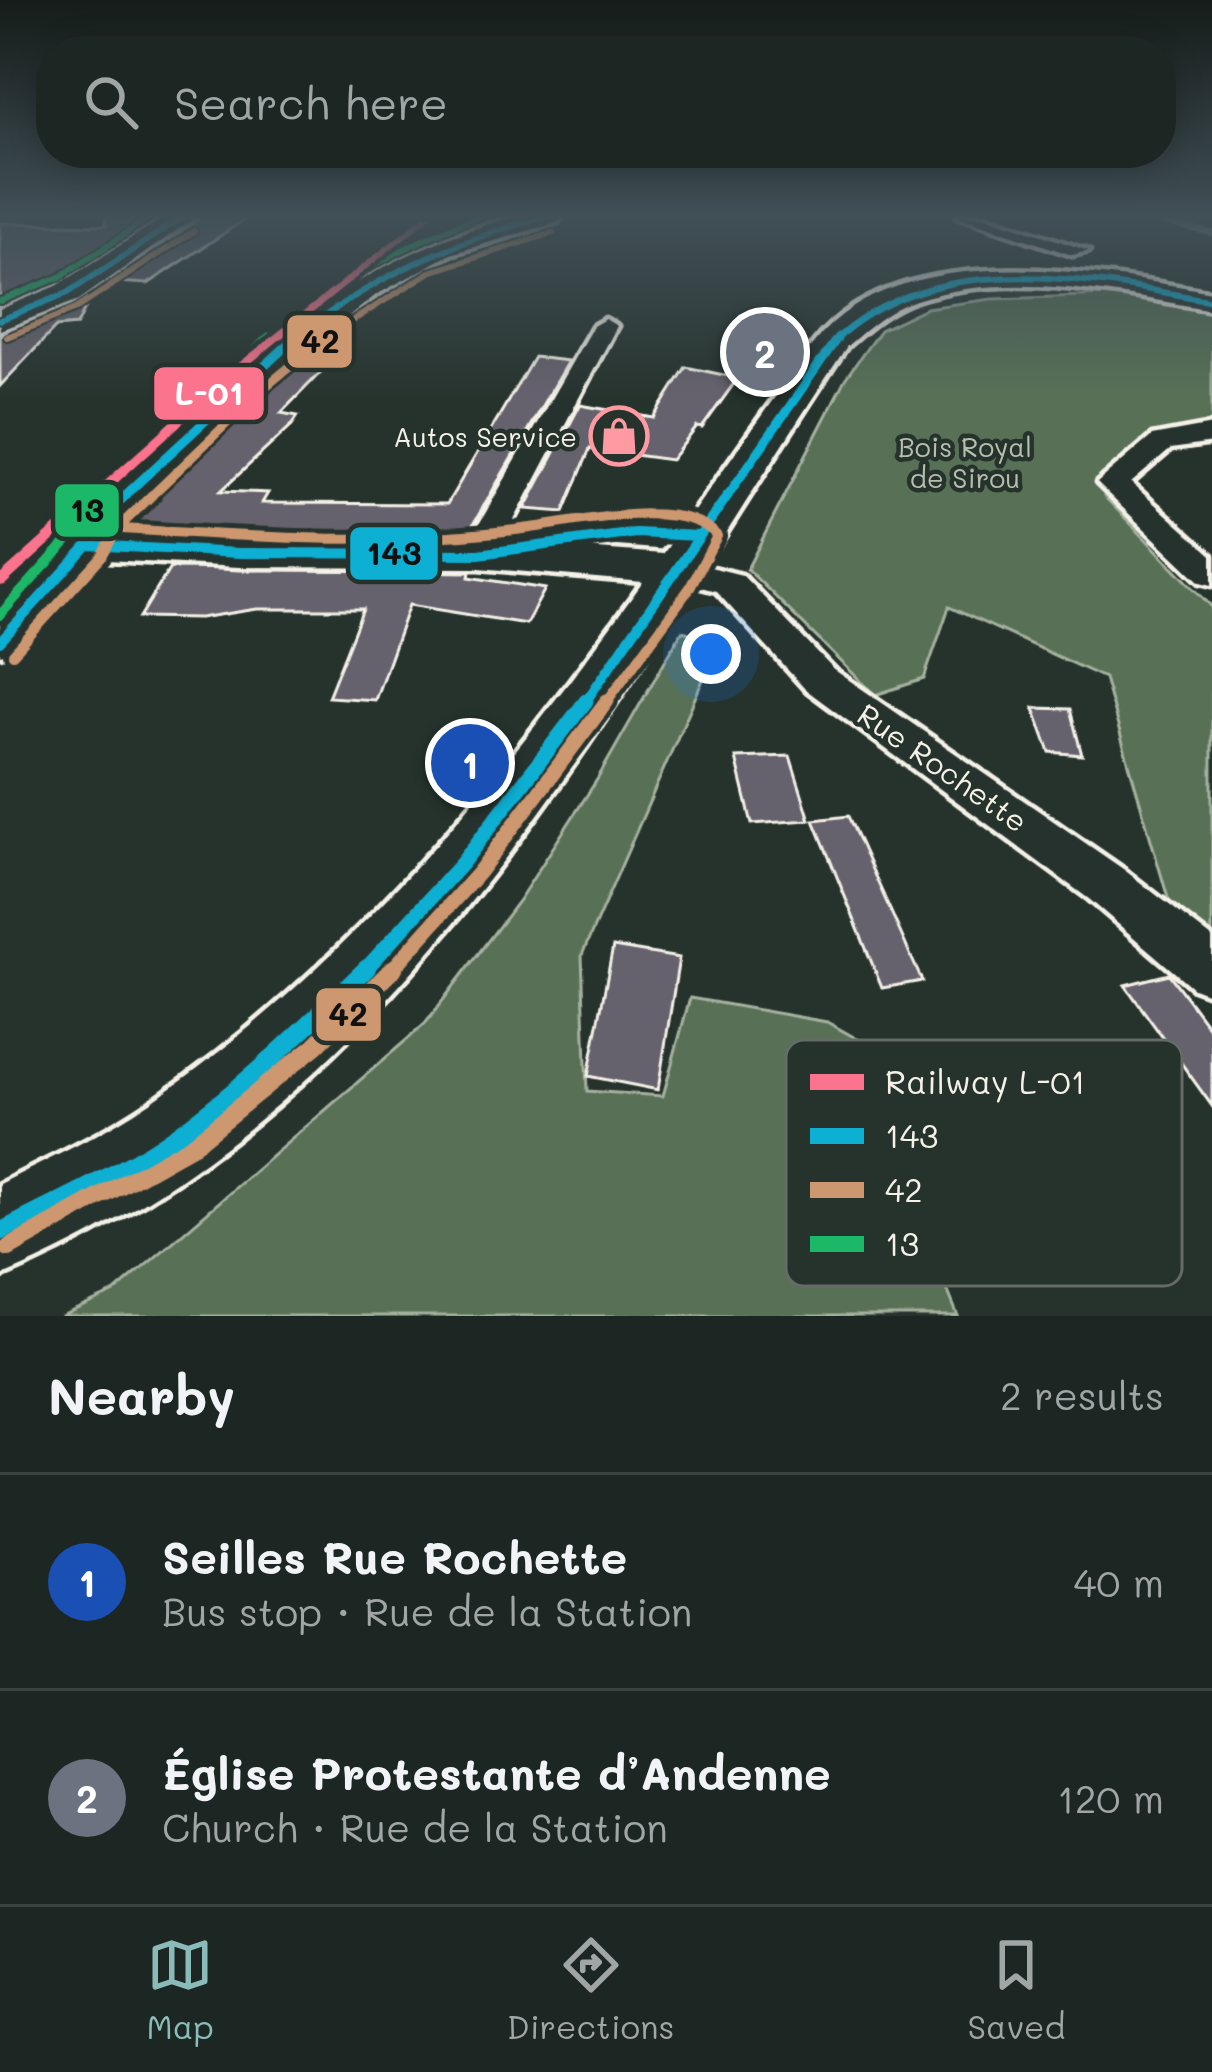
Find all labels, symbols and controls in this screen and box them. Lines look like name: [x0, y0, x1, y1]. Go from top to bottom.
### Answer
search box: [36, 36, 1176, 168]
icon: search: [78, 69, 144, 135]
text: Search here: [174, 73, 448, 131]
pin: 2: [726, 307, 804, 397]
line badge: 42: [285, 313, 354, 370]
text: 42: [300, 318, 340, 361]
line badge: L-01: [152, 365, 266, 422]
text: L-01: [175, 370, 243, 413]
shop icon: Autos Service: [588, 405, 650, 467]
place label: Autos Service: [393, 419, 577, 454]
park label: Bois Royal de Sirou: [898, 429, 1032, 495]
line badge: 13: [53, 482, 121, 539]
text: 13: [70, 487, 104, 530]
line badge: 143: [348, 525, 440, 582]
text: 143: [366, 530, 422, 573]
your location: [681, 624, 741, 684]
street label: Rue Rochette: [850, 694, 1036, 840]
pin: 1: [431, 718, 509, 808]
line badge: 42: [314, 986, 383, 1043]
text: 42: [328, 991, 368, 1034]
legend: [786, 1040, 1182, 1286]
text: Railway L-01: [885, 1059, 1085, 1103]
text: 143: [885, 1113, 938, 1156]
text: 42: [885, 1167, 923, 1210]
text: 13: [885, 1221, 919, 1264]
text: Nearby: [48, 1361, 235, 1428]
text: 2 results: [1000, 1369, 1164, 1420]
text: Seilles Rue Rochette: [162, 1527, 627, 1585]
text: 1: [78, 1556, 96, 1607]
text: 40 m: [1073, 1556, 1164, 1607]
text: Bus stop · Rue de la Station: [162, 1585, 692, 1636]
text: Église Protestante d’Andenne: [162, 1743, 831, 1801]
text: 2: [76, 1772, 98, 1823]
text: 120 m: [1057, 1772, 1164, 1823]
text: Church · Rue de la Station: [162, 1801, 668, 1852]
tab: Map: [147, 1932, 214, 2047]
tab: Directions: [507, 1932, 674, 2047]
tab: Saved: [968, 1932, 1065, 2047]

